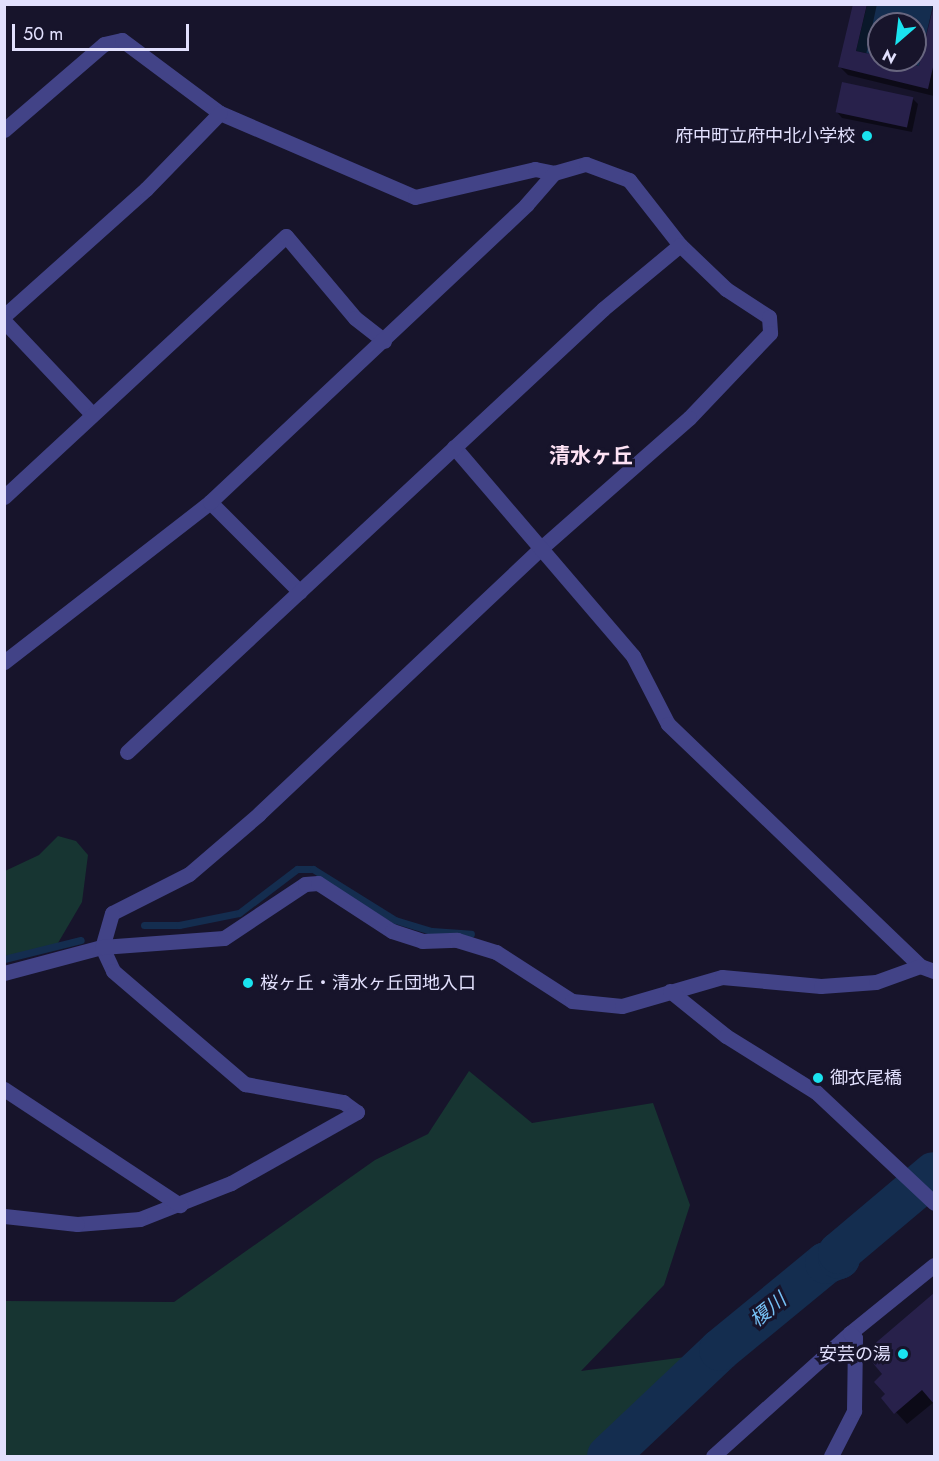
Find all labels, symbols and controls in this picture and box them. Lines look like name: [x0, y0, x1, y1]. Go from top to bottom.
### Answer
scale bar: [15, 12, 192, 50]
north arrow: [867, 12, 927, 72]
text: 50 m: [23, 21, 63, 47]
text: N: [878, 43, 900, 70]
place label: 府中町立府中北小学校: [675, 125, 855, 147]
marker: 府中町立府中北小学校: [860, 129, 874, 143]
district label: 清水ヶ丘: [549, 443, 633, 469]
place label: 桜ヶ丘・清水ヶ丘団地入口: [260, 972, 476, 994]
marker: 桜ヶ丘・清水ヶ丘団地入口: [241, 976, 255, 990]
place label: 御衣尾橋: [830, 1067, 902, 1089]
marker: 御衣尾橋: [811, 1071, 825, 1085]
water label: 榎川: [745, 1288, 791, 1332]
place label: 安芸の湯: [819, 1343, 891, 1365]
marker: 安芸の湯: [896, 1347, 910, 1361]

